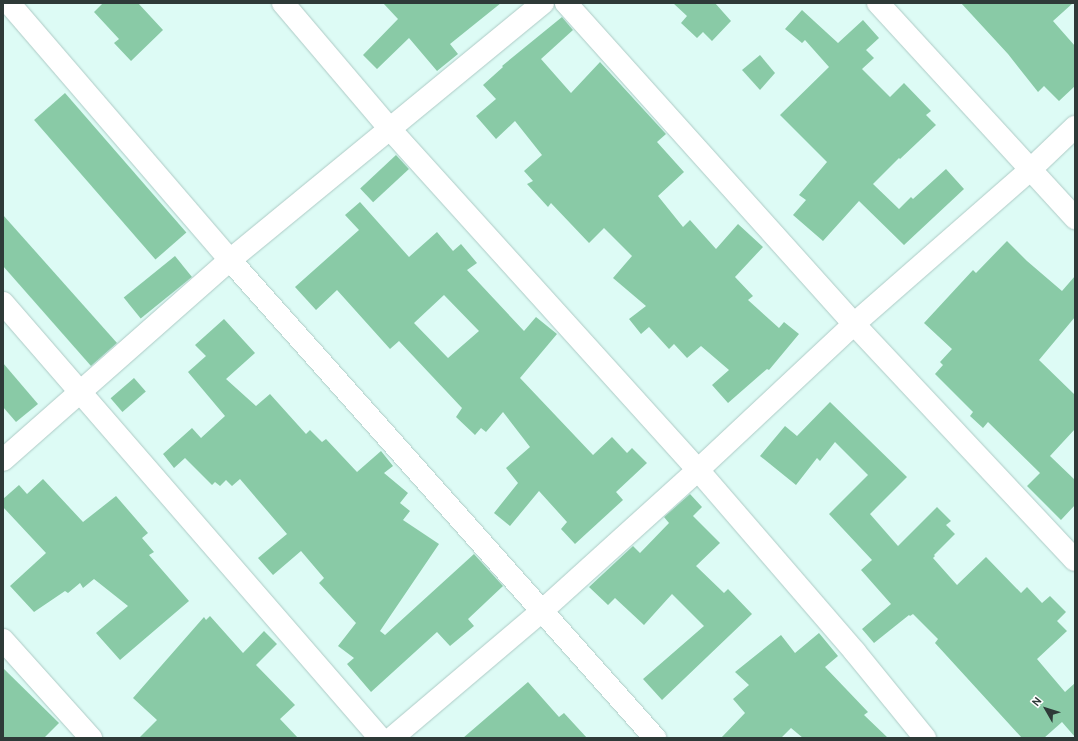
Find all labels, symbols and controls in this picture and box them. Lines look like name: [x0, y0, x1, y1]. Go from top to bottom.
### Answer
north arrow: [1026, 689, 1066, 729]
text: N: [1029, 694, 1045, 709]

